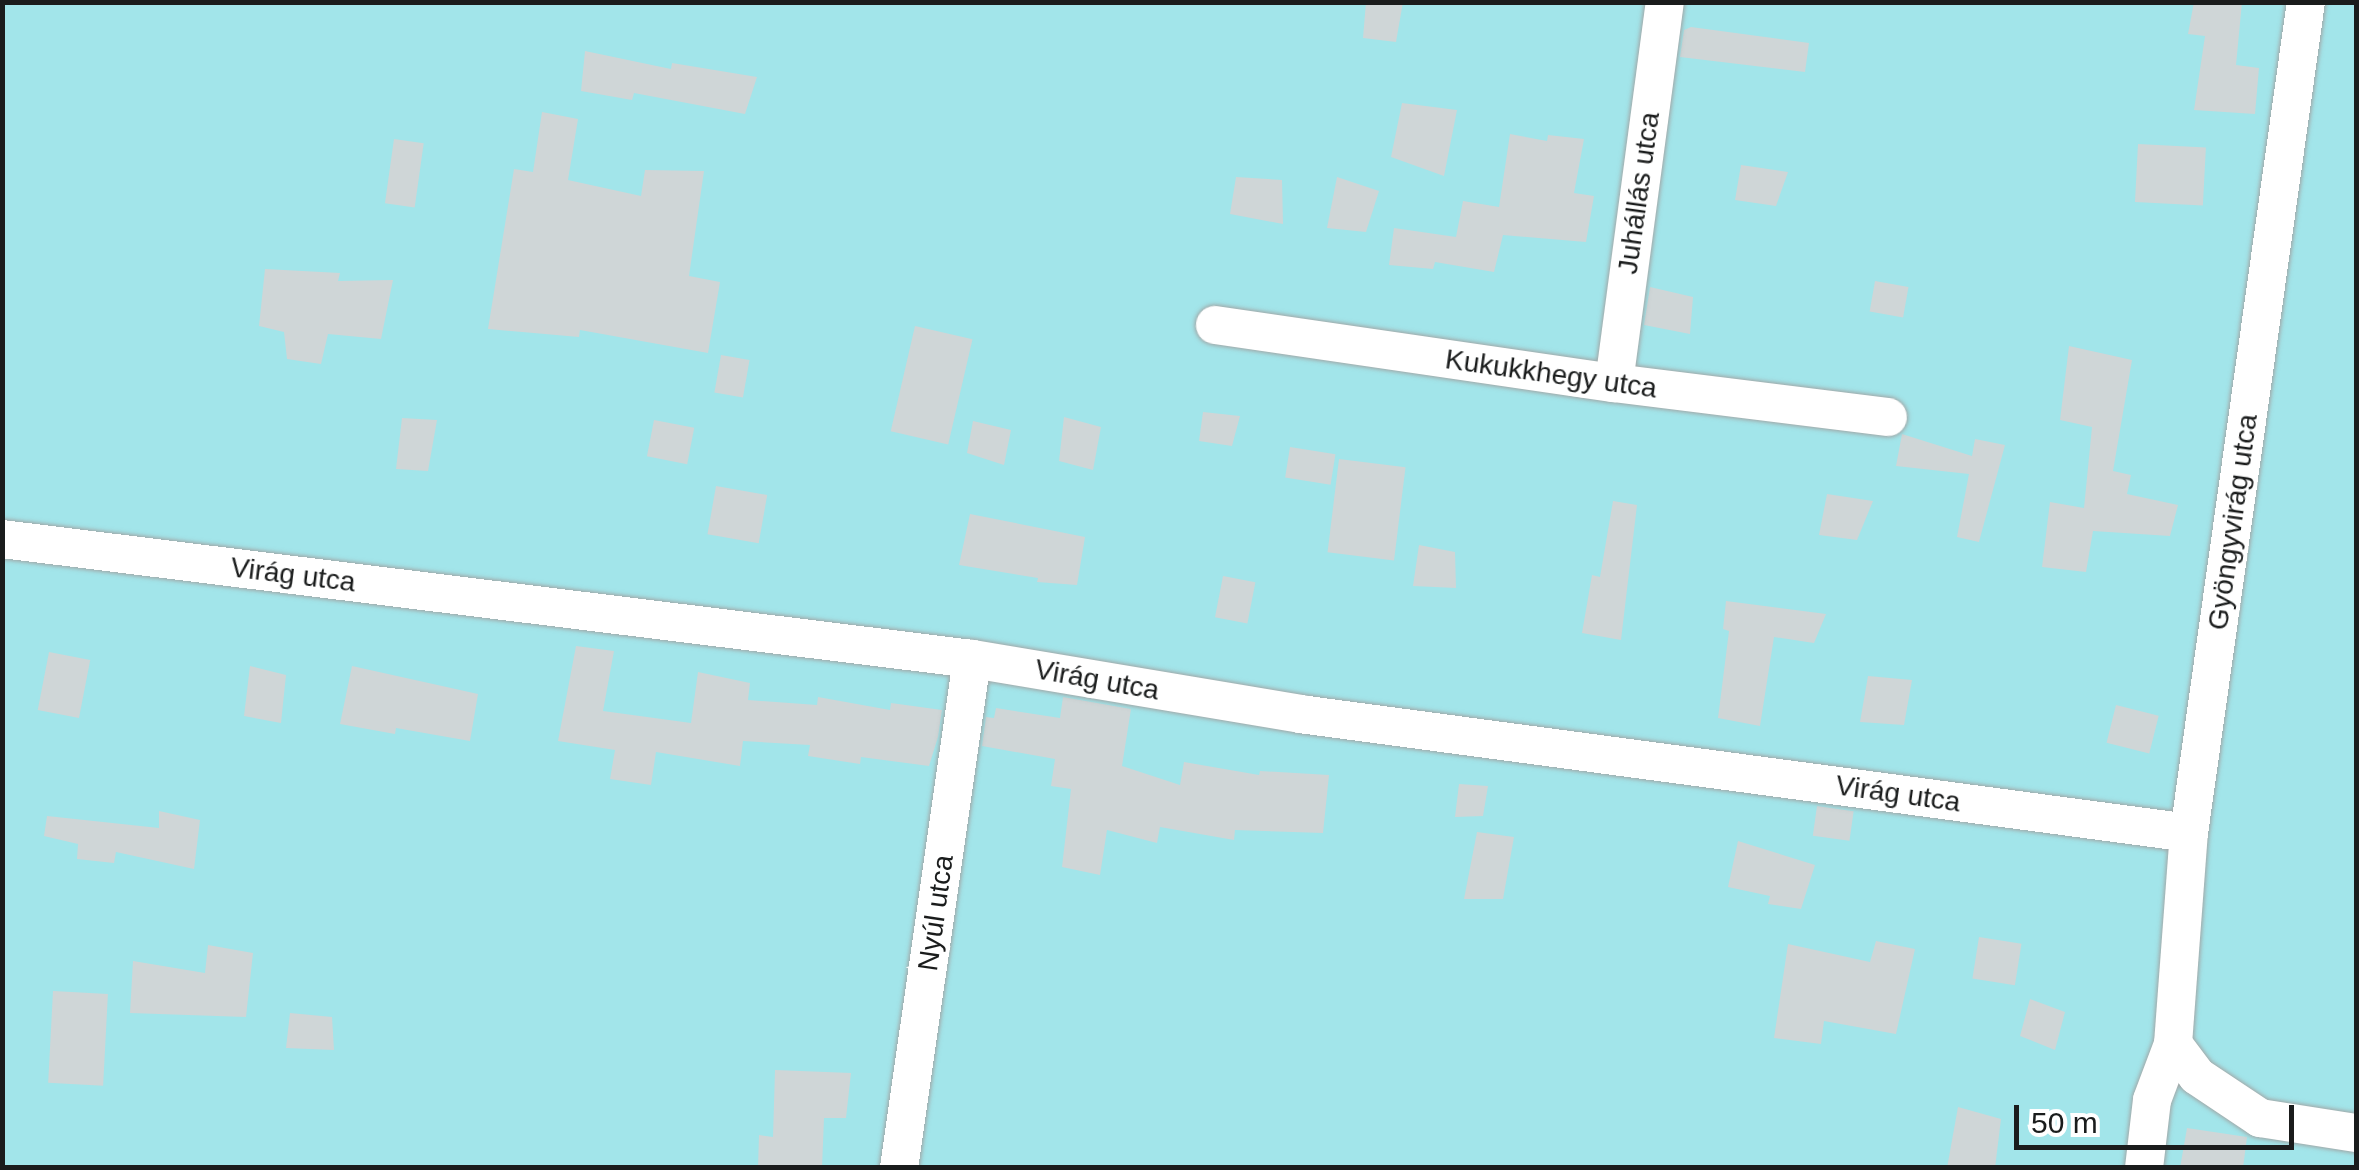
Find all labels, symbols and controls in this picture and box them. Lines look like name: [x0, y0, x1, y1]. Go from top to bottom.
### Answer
street label: Juhállás utca: [1611, 110, 1667, 276]
street label: Kukukkhegy utca: [1443, 343, 1659, 405]
street label: Gyöngyvirág utca: [2201, 412, 2265, 632]
street label: Virág utca: [229, 551, 357, 599]
street label: Virág utca: [1032, 653, 1162, 707]
street label: Virág utca: [1833, 769, 1963, 819]
street label: Nyúl utca: [911, 853, 961, 973]
scale bar: [2019, 1085, 2299, 1147]
text: 50 m: [2031, 1106, 2098, 1139]

